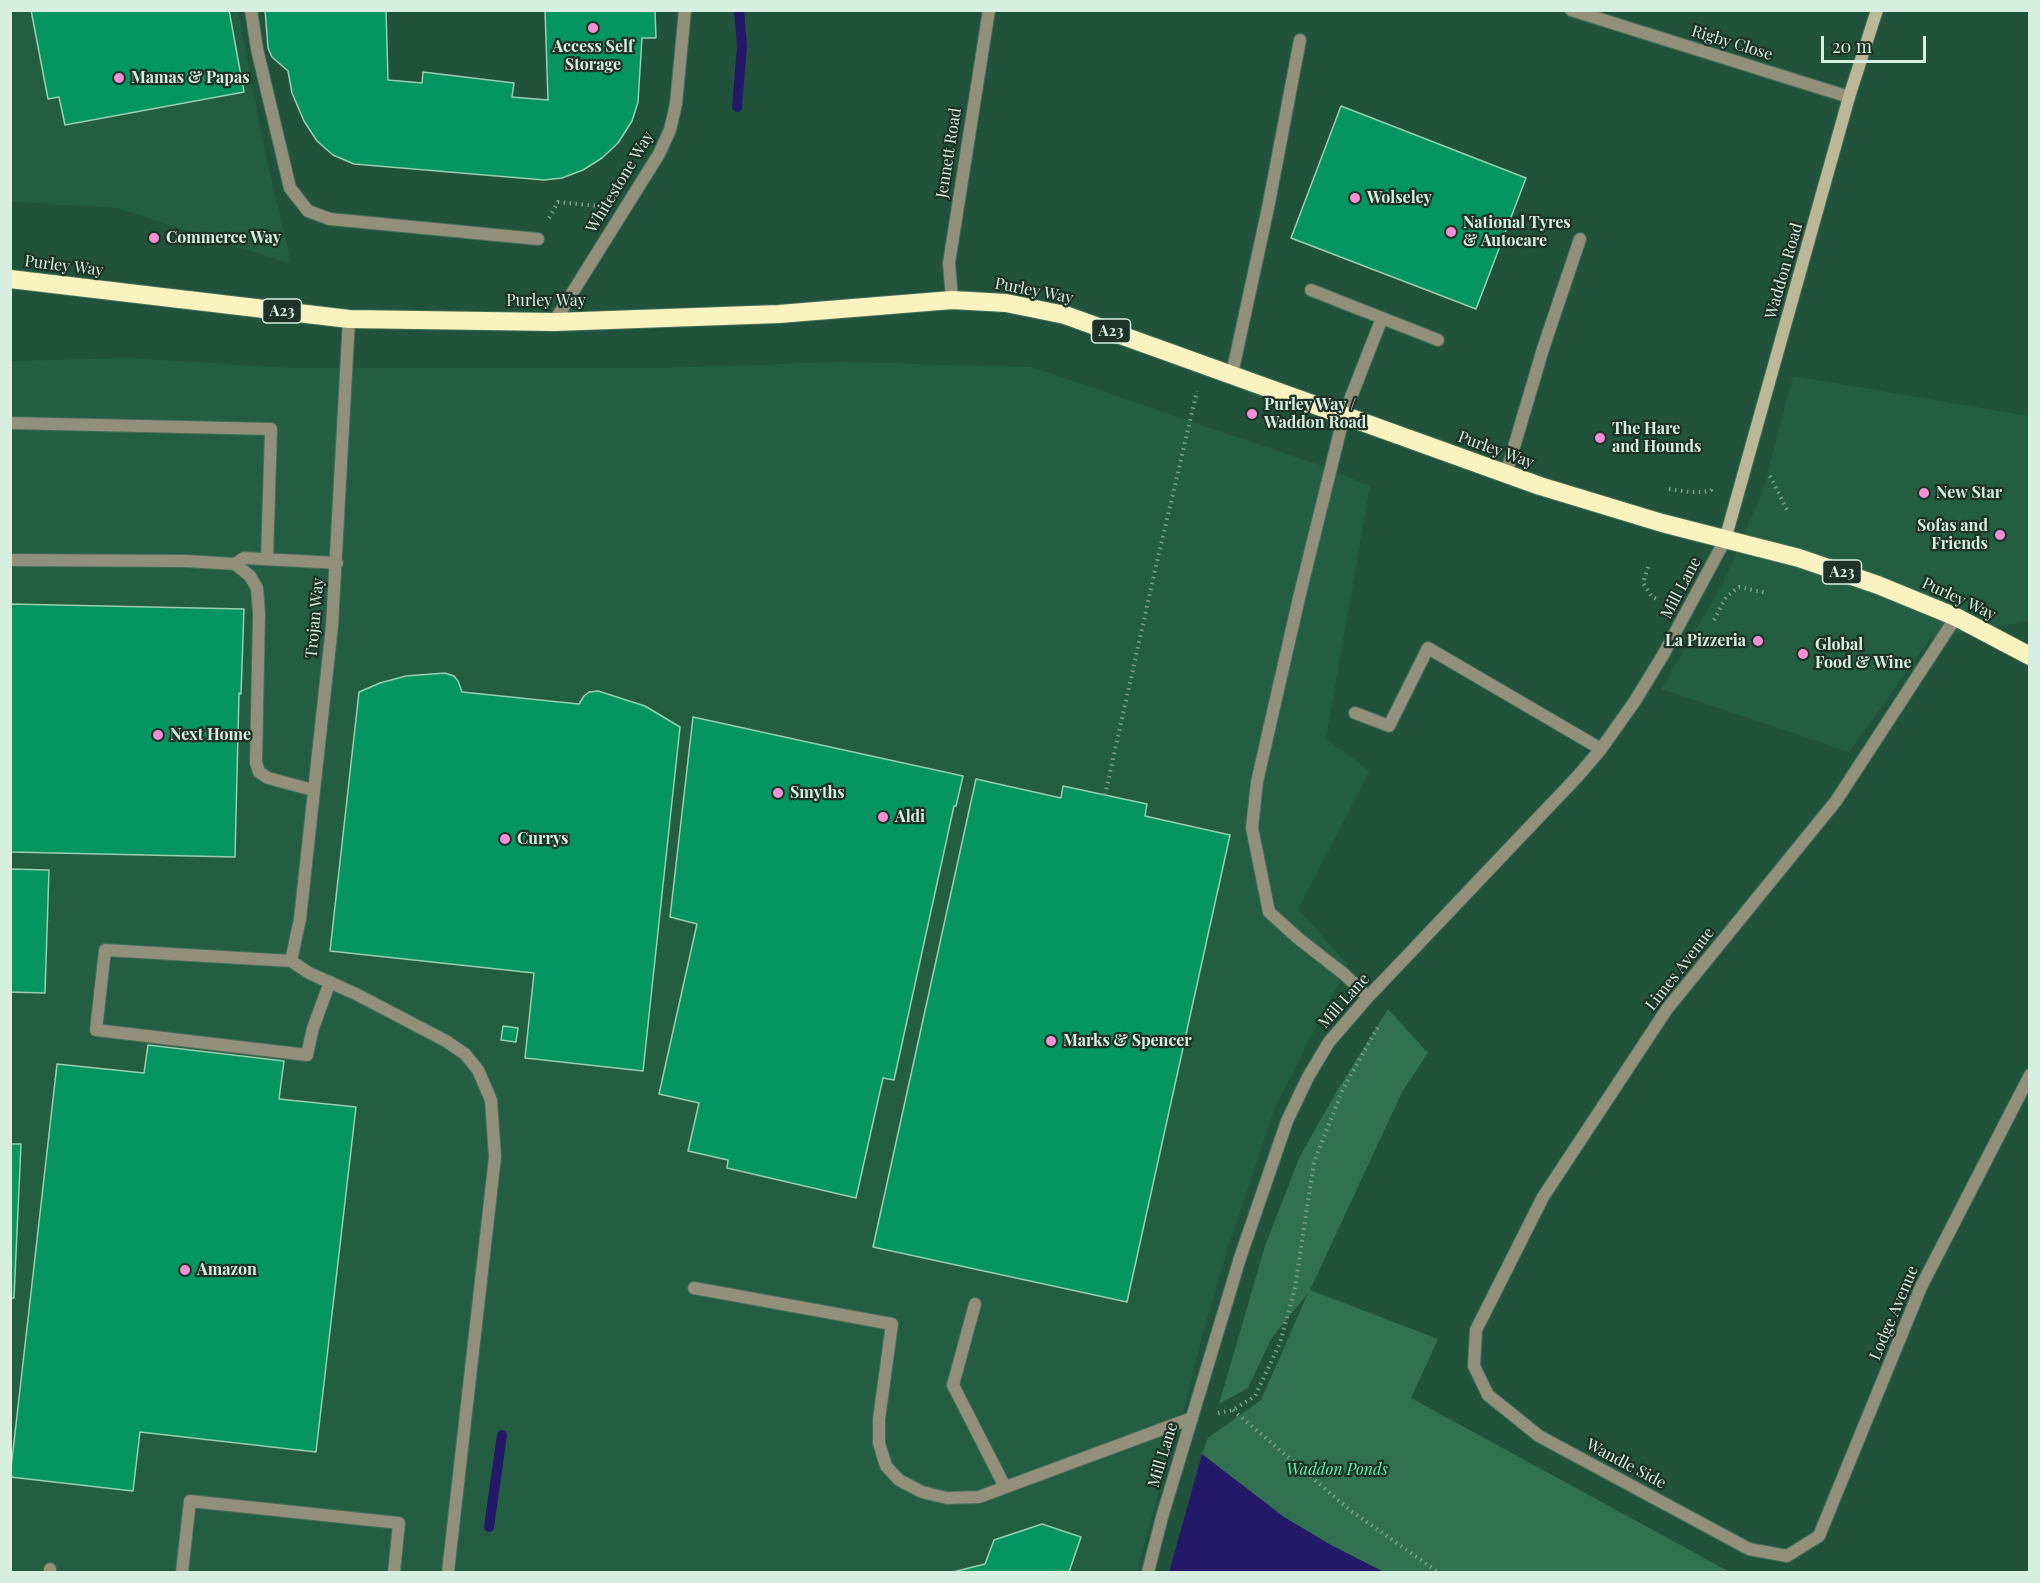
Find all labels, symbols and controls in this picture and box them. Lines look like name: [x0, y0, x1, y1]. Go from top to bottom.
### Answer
marker: Access Self Storage: [586, 21, 600, 35]
street label: Rigby Close: [1689, 22, 1775, 64]
scale bar: [1824, 24, 1929, 62]
text: 20 m: [1832, 34, 1872, 58]
place label: Access Self Storage: [552, 37, 634, 75]
place label: Mamas & Papas: [131, 68, 250, 88]
marker: Mamas & Papas: [112, 71, 126, 85]
street label: Jennett Road: [932, 106, 966, 200]
street label: Whitestone Way: [582, 128, 658, 236]
place label: Wolseley: [1367, 188, 1432, 208]
marker: Wolseley: [1348, 191, 1362, 205]
place label: National Tyres & Autocare: [1463, 213, 1571, 251]
street label: Waddon Road: [1761, 221, 1807, 321]
marker: National Tyres & Autocare: [1444, 225, 1458, 239]
place label: Commerce Way: [166, 228, 281, 248]
marker: Commerce Way: [147, 231, 161, 245]
street label: Purley Way: [23, 252, 105, 280]
street label: Purley Way: [993, 274, 1075, 308]
street label: Purley Way: [506, 291, 586, 311]
road number: A23: [262, 299, 302, 323]
road number: A23: [1092, 319, 1130, 343]
place label: Purley Way / Waddon Road: [1264, 395, 1366, 433]
marker: Purley Way / Waddon Road: [1245, 407, 1259, 421]
place label: The Hare and Hounds: [1612, 419, 1701, 457]
street label: Purley Way: [1455, 427, 1537, 473]
marker: The Hare and Hounds: [1593, 431, 1607, 445]
place label: New Star: [1936, 483, 2002, 503]
marker: New Star: [1917, 486, 1931, 500]
place label: Sofas and Friends: [1917, 516, 1988, 554]
marker: Sofas and Friends: [1993, 528, 2007, 542]
street label: Mill Lane: [1657, 554, 1705, 622]
road number: A23: [1822, 560, 1862, 584]
street label: Purley Way: [1919, 574, 1999, 624]
street label: Trojan Way: [302, 577, 328, 659]
place label: La Pizzeria: [1665, 631, 1746, 651]
marker: La Pizzeria: [1751, 634, 1765, 648]
place label: Global Food & Wine: [1815, 635, 1912, 673]
marker: Global Food & Wine: [1796, 647, 1810, 661]
place label: Next Home: [170, 725, 251, 745]
marker: Next Home: [151, 728, 165, 742]
place label: Smyths: [790, 783, 845, 803]
marker: Smyths: [771, 786, 785, 800]
place label: Aldi: [895, 807, 925, 827]
marker: Aldi: [876, 810, 890, 824]
place label: Currys: [517, 829, 568, 849]
marker: Currys: [498, 832, 512, 846]
street label: Limes Avenue: [1642, 924, 1718, 1014]
street label: Mill Lane: [1315, 970, 1373, 1032]
place label: Marks & Spencer: [1063, 1031, 1192, 1051]
marker: Marks & Spencer: [1044, 1034, 1058, 1048]
place label: Amazon: [197, 1260, 257, 1280]
marker: Amazon: [178, 1263, 192, 1277]
street label: Lodge Avenue: [1866, 1263, 1922, 1363]
street label: Mill Lane: [1144, 1420, 1182, 1490]
street label: Wandle Side: [1583, 1435, 1669, 1493]
park label: Waddon Ponds: [1286, 1460, 1388, 1480]

